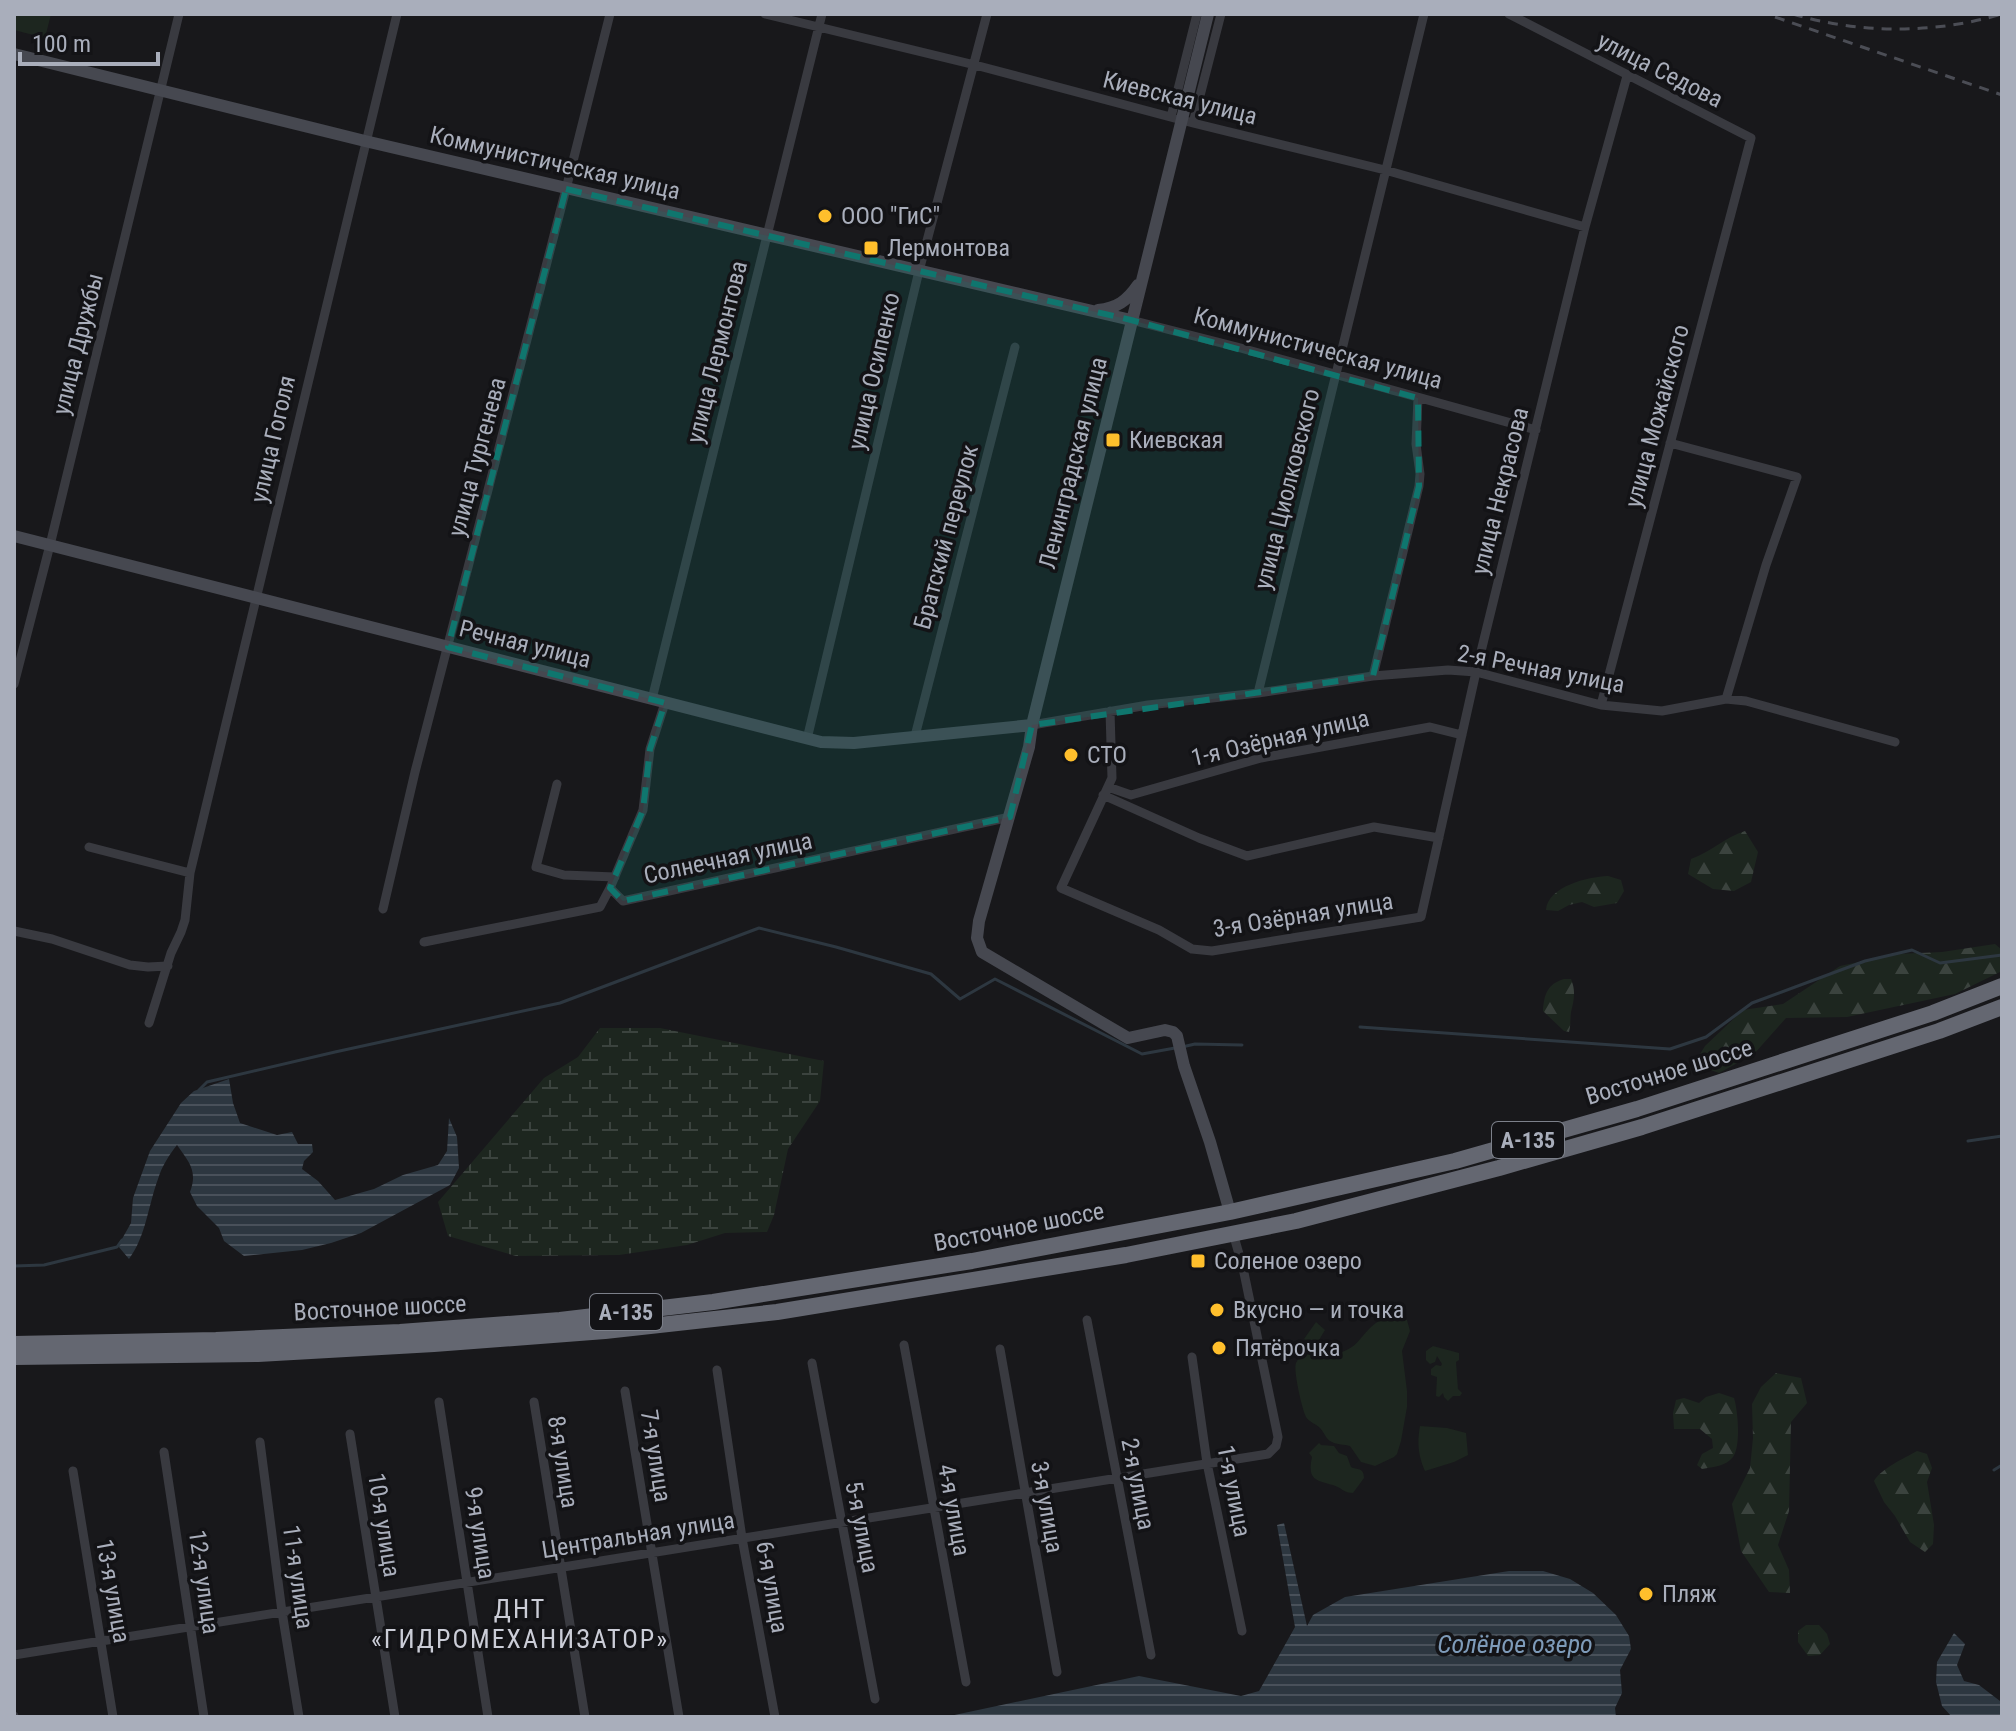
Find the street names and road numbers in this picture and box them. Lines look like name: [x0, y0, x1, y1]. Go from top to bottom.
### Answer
street label: улица Седова: [1593, 26, 1727, 114]
street label: Киевская улица: [1100, 65, 1260, 131]
street label: Коммунистическая улица: [427, 121, 683, 205]
street label: улица Лермонтова: [681, 258, 753, 446]
street label: улица Дружбы: [47, 270, 109, 418]
street label: улица Осипенко: [842, 290, 906, 452]
street label: Коммунистическая улица: [1191, 301, 1445, 395]
street label: улица Можайского: [1619, 321, 1695, 511]
street label: Ленинградская улица: [1033, 354, 1113, 572]
street label: улица Гоголя: [245, 373, 301, 505]
street label: улица Тургенева: [442, 374, 512, 540]
street label: улица Циолковского: [1249, 386, 1325, 592]
street label: улица Некрасова: [1466, 405, 1534, 577]
street label: Братский переулок: [908, 441, 984, 632]
street label: Речная улица: [456, 614, 594, 674]
street label: 2-я Речная улица: [1455, 639, 1627, 699]
street label: 1-я Озёрная улица: [1188, 704, 1372, 772]
street label: Солнечная улица: [641, 826, 815, 890]
street label: 3-я Озёрная улица: [1211, 887, 1395, 943]
street label: Восточное шоссе: [1582, 1033, 1756, 1111]
road number: А-135: [1492, 1122, 1564, 1158]
street label: Восточное шоссе: [931, 1197, 1107, 1257]
street label: Восточное шоссе: [293, 1289, 467, 1327]
road number: А-135: [590, 1294, 662, 1330]
street label: 7-я улица: [635, 1408, 677, 1504]
street label: 8-я улица: [542, 1414, 584, 1510]
street label: 2-я улица: [1115, 1436, 1161, 1532]
street label: 1-я улица: [1211, 1443, 1257, 1539]
street label: 3-я улица: [1025, 1459, 1069, 1555]
street label: 4-я улица: [932, 1462, 976, 1558]
street label: 10-я улица: [362, 1471, 406, 1579]
street label: 5-я улица: [839, 1479, 885, 1575]
street label: 9-я улица: [459, 1485, 501, 1581]
street label: Центральная улица: [540, 1506, 736, 1564]
street label: 11-я улица: [277, 1523, 319, 1631]
street label: 12-я улица: [183, 1528, 225, 1636]
street label: 13-я улица: [90, 1537, 136, 1645]
street label: 6-я улица: [750, 1539, 794, 1635]

